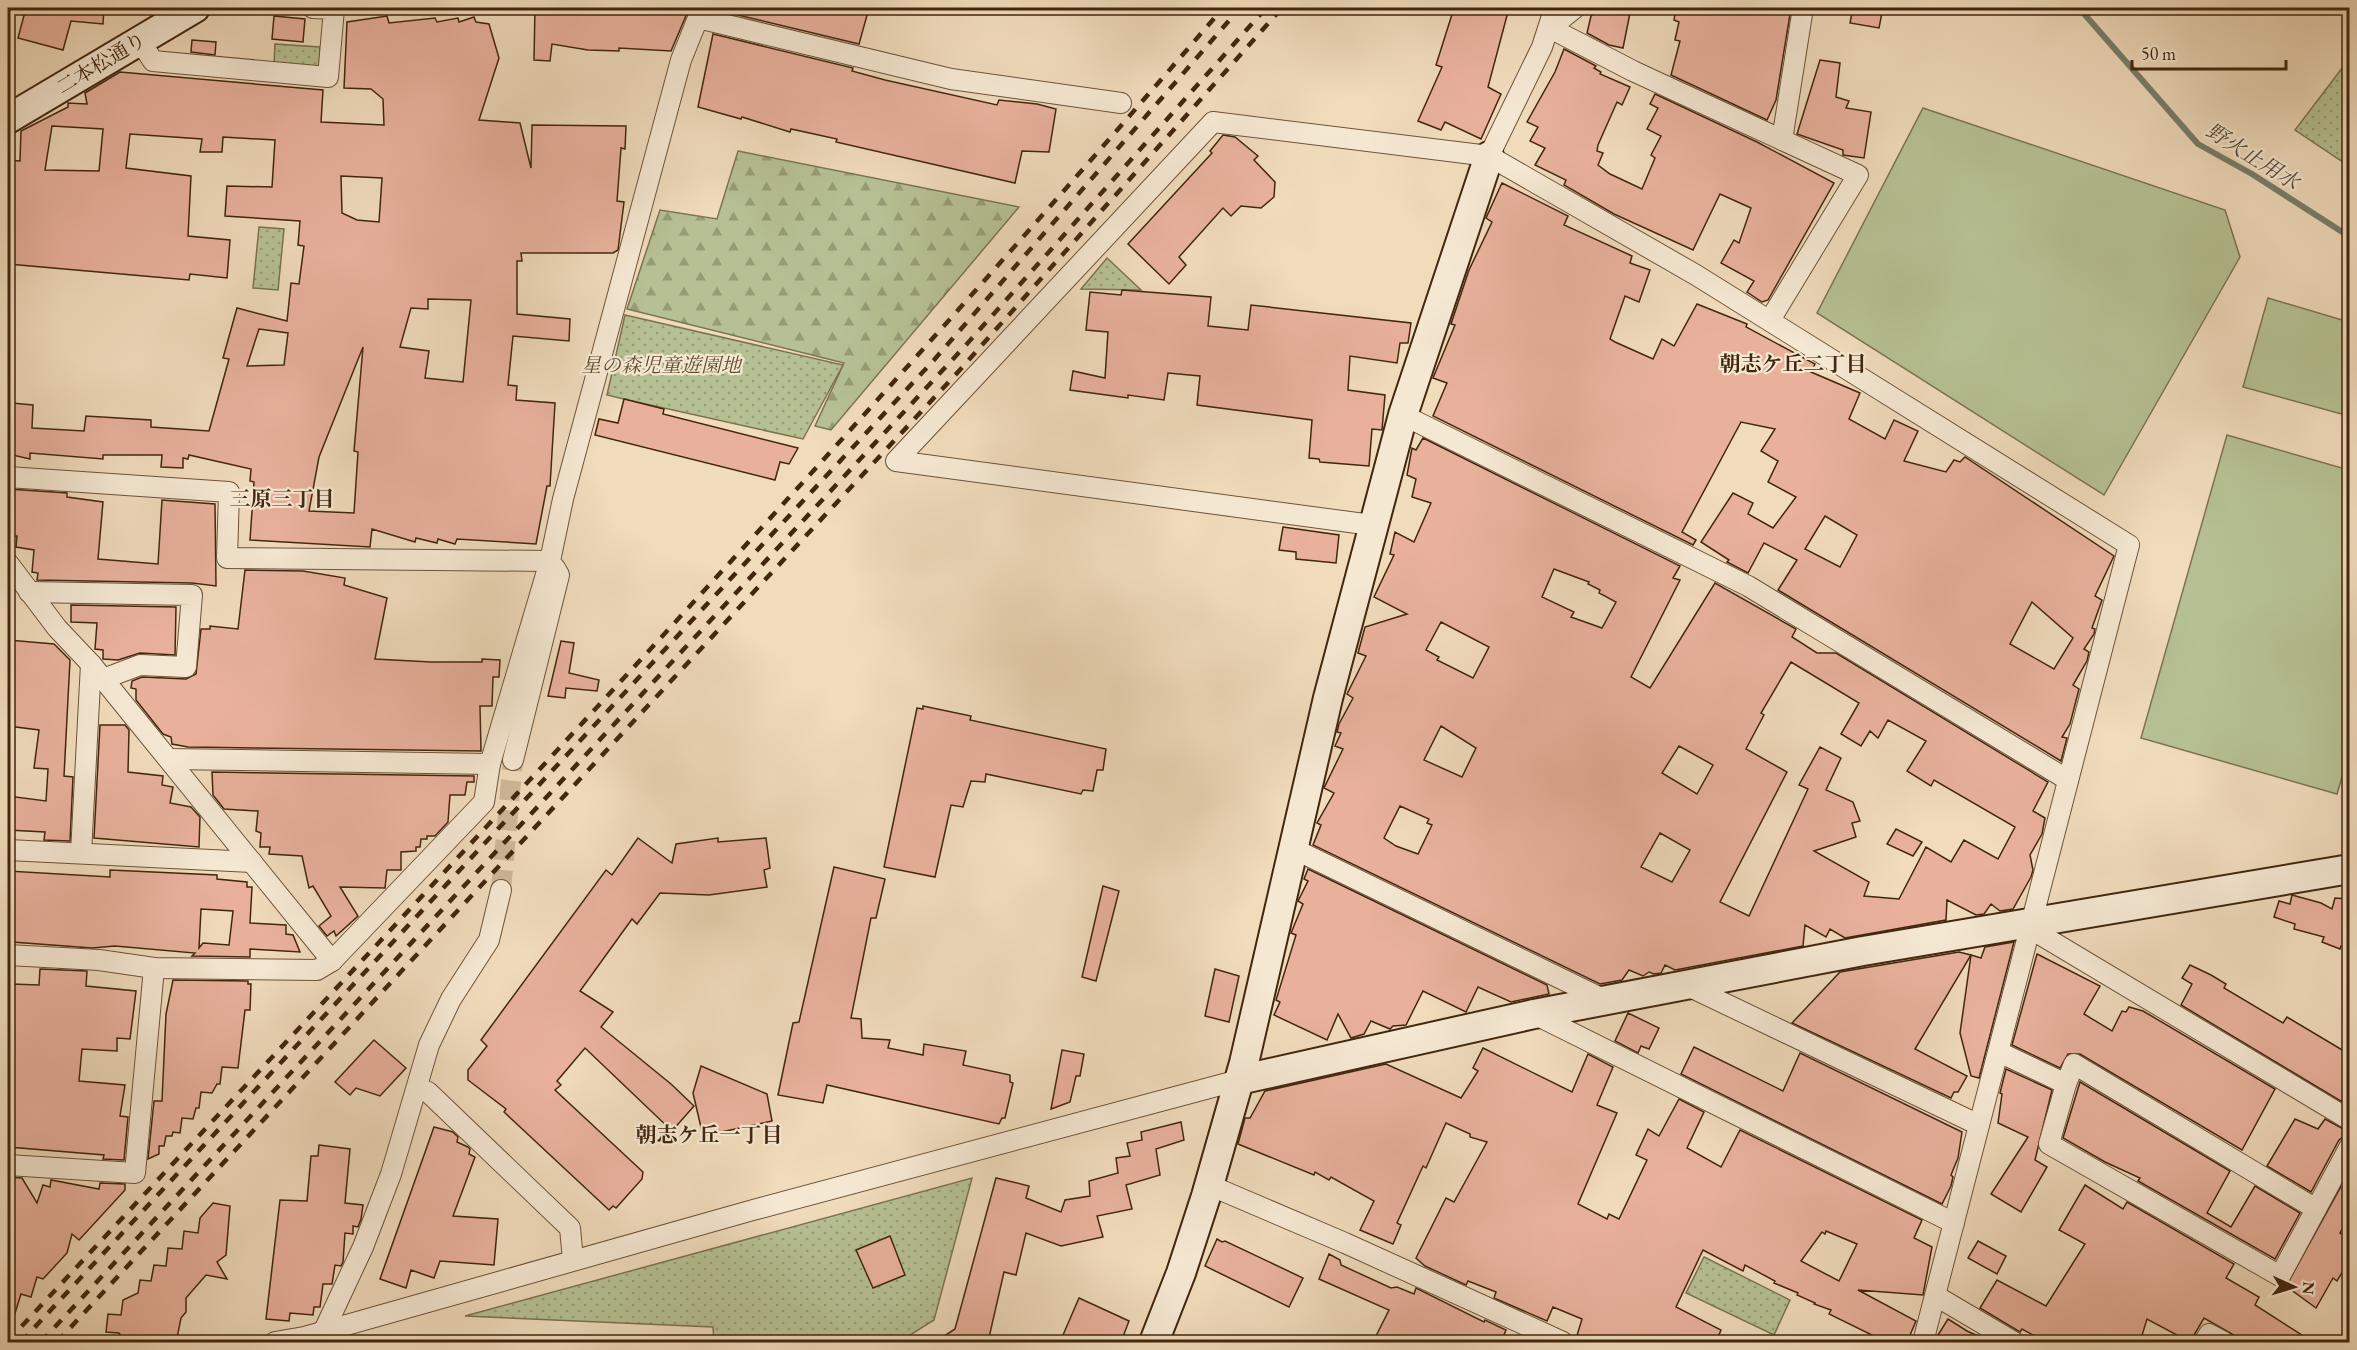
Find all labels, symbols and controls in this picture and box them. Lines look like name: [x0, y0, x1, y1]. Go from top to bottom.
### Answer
street label: 二本松通り: [51, 26, 151, 100]
scale bar: [2132, 33, 2286, 71]
text: 50 m: [2141, 42, 2176, 65]
water label: 野火止用水: [2201, 117, 2306, 196]
district label: 朝志ケ丘二丁目: [1720, 350, 1867, 377]
park label: 星の森児童遊園地: [581, 352, 743, 378]
district label: 三原三丁目: [230, 485, 335, 512]
district label: 朝志ケ丘一丁目: [636, 1121, 783, 1148]
north arrow: [2264, 1257, 2324, 1317]
text: N: [2298, 1281, 2319, 1295]

